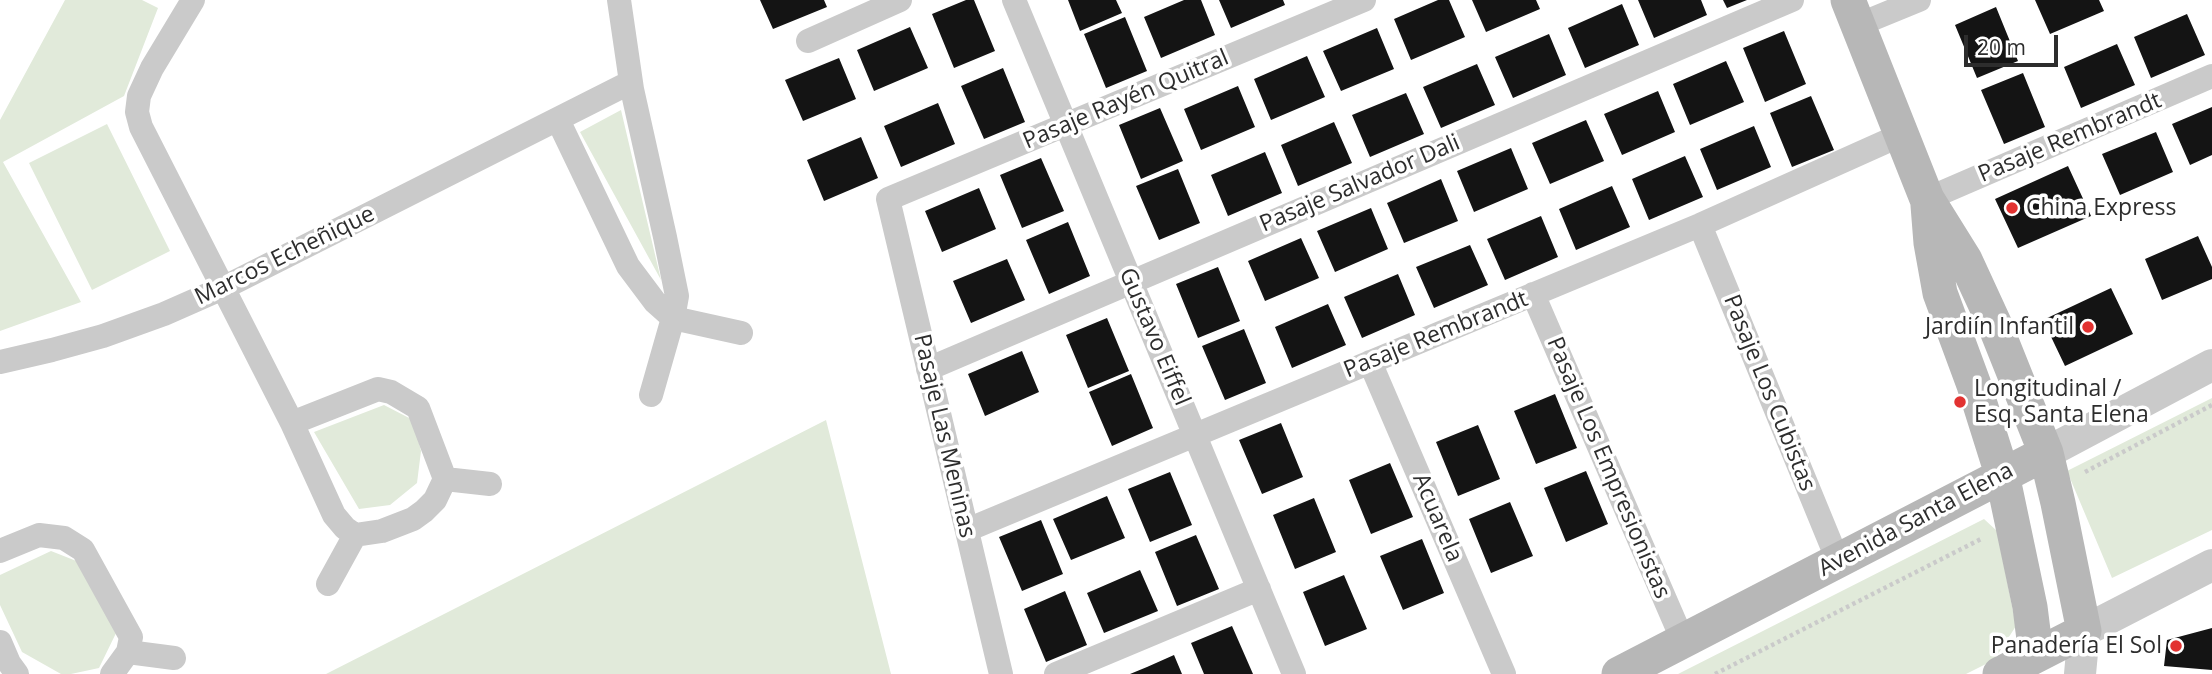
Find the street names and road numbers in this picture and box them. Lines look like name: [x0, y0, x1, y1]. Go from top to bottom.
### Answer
street label: Pasaje Rayén Quitral: [1019, 44, 1233, 156]
street label: Pasaje Rembrandt: [1974, 87, 2166, 189]
street label: Pasaje Salvador Dali: [1256, 129, 1464, 239]
street label: Marcos Echeñique: [191, 201, 379, 311]
street label: Gustavo Eiffel: [1113, 264, 1195, 410]
street label: Pasaje Rembrandt: [1340, 285, 1532, 385]
street label: Pasaje Los Cubistas: [1717, 291, 1821, 495]
street label: Pasaje Las Meninas: [907, 331, 981, 541]
street label: Pasaje Los Empresionistas: [1540, 333, 1676, 603]
street label: Avenida Santa Elena: [1814, 457, 2018, 583]
street label: Acuarela: [1406, 470, 1468, 566]

